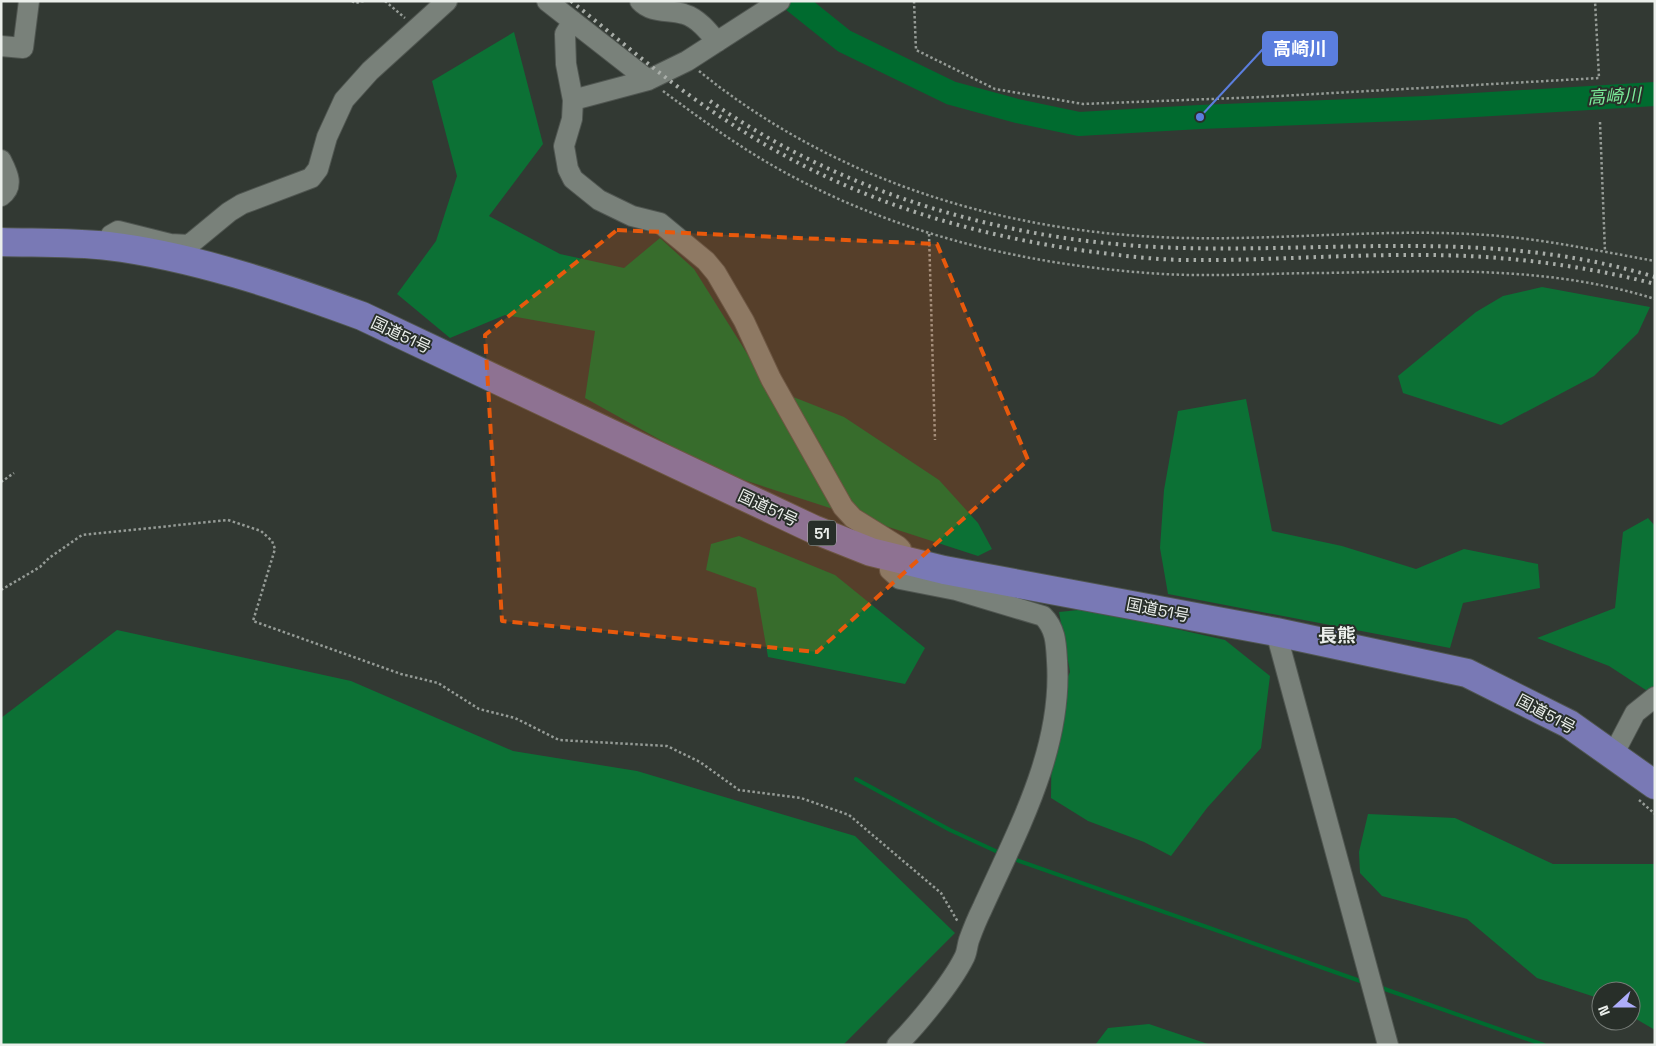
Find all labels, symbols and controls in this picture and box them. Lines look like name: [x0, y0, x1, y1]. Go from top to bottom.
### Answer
callout: 高崎川: [1263, 32, 1337, 65]
text: 高崎川: [1273, 37, 1327, 60]
water label: 高崎川: [1586, 83, 1644, 109]
street label: 国道51号: [368, 312, 434, 358]
street label: 国道51号: [735, 485, 801, 531]
road number: 51: [808, 520, 836, 546]
street label: 国道51号: [1125, 594, 1191, 626]
district label: 長熊: [1318, 623, 1356, 648]
street label: 国道51号: [1513, 690, 1579, 738]
north arrow: [1591, 981, 1641, 1031]
text: N: [1594, 1003, 1614, 1018]

